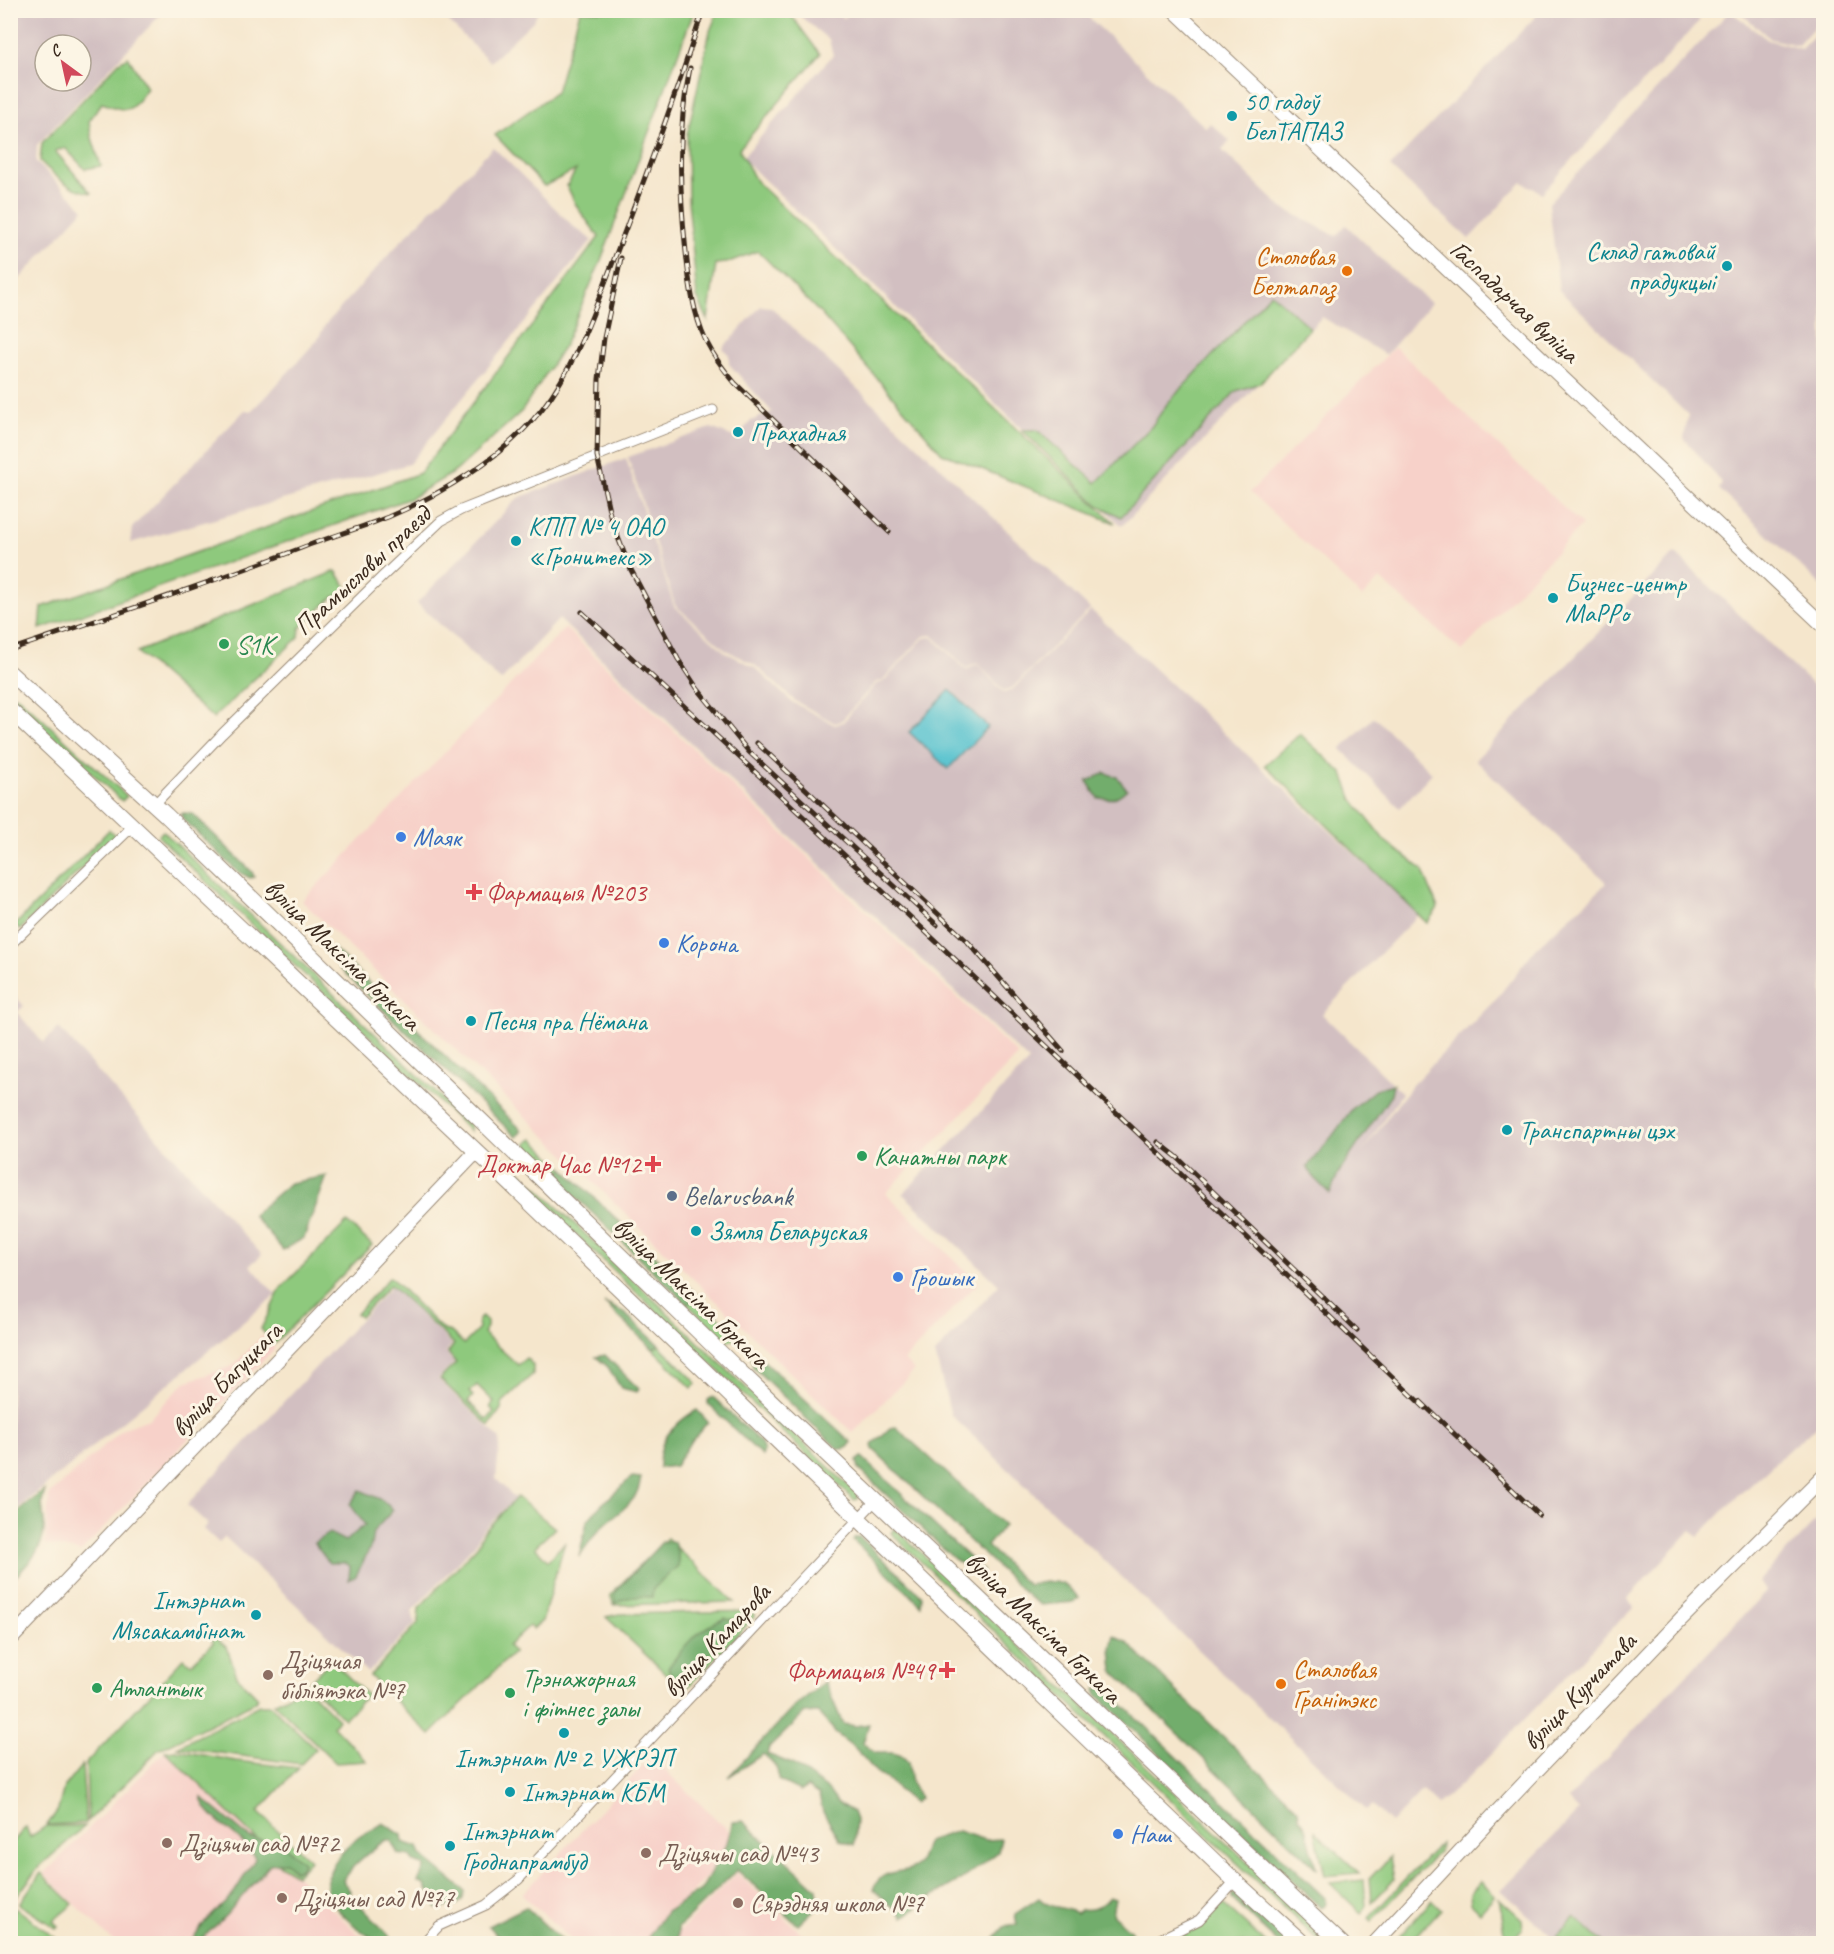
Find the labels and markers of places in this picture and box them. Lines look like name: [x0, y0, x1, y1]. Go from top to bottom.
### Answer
place label: 50 гадоў БелТАПАЗ: [1244, 85, 1344, 148]
marker: 50 гадоў БелТАПАЗ: [1225, 109, 1239, 123]
place label: Склад гатовай прадукцыі: [1586, 235, 1718, 298]
place label: Столовая Белтапаз: [1251, 240, 1337, 304]
marker: Склад гатовай прадукцыі: [1720, 259, 1734, 273]
marker: Столовая Белтапаз: [1340, 264, 1354, 278]
place label: Прахадная: [750, 416, 847, 449]
marker: Прахадная: [731, 425, 745, 439]
place label: КПП № 4 ОАО «Гронитекс»: [528, 510, 666, 573]
marker: КПП № 4 ОАО «Гронитекс»: [509, 534, 523, 548]
place label: Бизнес-центр МаРРо: [1565, 567, 1687, 630]
marker: Бизнес-центр МаРРо: [1546, 591, 1560, 605]
place label: S1K: [236, 628, 278, 661]
marker: S1K: [217, 637, 231, 651]
place label: Маяк: [413, 821, 463, 854]
marker: Маяк: [394, 830, 408, 844]
place label: Фармацыя №203: [486, 876, 648, 909]
marker: Фармацыя №203: [467, 885, 481, 899]
place label: Корона: [676, 927, 739, 960]
marker: Корона: [657, 936, 671, 950]
place label: Песня пра Нёмана: [483, 1005, 648, 1038]
marker: Песня пра Нёмана: [464, 1014, 478, 1028]
place label: Транспартны цэх: [1519, 1114, 1676, 1147]
marker: Транспартны цэх: [1500, 1123, 1514, 1137]
place label: Канатны парк: [874, 1140, 1007, 1173]
place label: Доктар Час №12: [477, 1148, 643, 1181]
marker: Канатны парк: [855, 1149, 869, 1163]
marker: Доктар Час №12: [646, 1157, 660, 1171]
place label: Belarusbank: [684, 1180, 795, 1213]
marker: Belarusbank: [665, 1189, 679, 1203]
place label: Зямля Беларуская: [708, 1215, 868, 1248]
marker: Зямля Беларуская: [689, 1224, 703, 1238]
place label: Грошык: [910, 1261, 975, 1294]
marker: Грошык: [891, 1270, 905, 1284]
place label: Інтэрнат Мясакамбінат: [112, 1584, 246, 1647]
marker: Інтэрнат Мясакамбінат: [249, 1608, 263, 1622]
place label: Дзіцячая бібліятэка №7: [280, 1644, 406, 1707]
place label: Сталовая Гранітэкс: [1293, 1653, 1378, 1716]
place label: Фармацыя №49: [787, 1654, 937, 1687]
place label: Трэнажорная і фітнес залы: [522, 1662, 641, 1726]
marker: Фармацыя №49: [940, 1663, 954, 1677]
marker: Дзіцячая бібліятэка №7: [261, 1668, 275, 1682]
place label: Атлантык: [109, 1672, 204, 1705]
marker: Сталовая Гранітэкс: [1274, 1677, 1288, 1691]
marker: Атлантык: [90, 1681, 104, 1695]
marker: Трэнажорная і фітнес залы: [503, 1686, 517, 1700]
marker: Інтэрнат № 2 УЖРЭП: [557, 1726, 571, 1740]
place label: Інтэрнат № 2 УЖРЭП: [455, 1742, 677, 1775]
place label: Інтэрнат КБМ: [522, 1776, 666, 1809]
marker: Інтэрнат КБМ: [503, 1785, 517, 1799]
place label: Інтэрнат Гроднапрамбуд: [462, 1815, 589, 1878]
place label: Наш: [1130, 1818, 1173, 1851]
place label: Дзіцячы сад №72: [179, 1827, 342, 1861]
marker: Наш: [1111, 1827, 1125, 1841]
marker: Дзіцячы сад №72: [160, 1836, 174, 1850]
place label: Дзіцячы сад №43: [658, 1837, 821, 1871]
marker: Інтэрнат Гроднапрамбуд: [443, 1839, 457, 1853]
marker: Дзіцячы сад №43: [639, 1846, 653, 1860]
place label: Дзіцячы сад №77: [294, 1882, 456, 1916]
place label: Сярэдняя школа №7: [750, 1887, 925, 1920]
marker: Дзіцячы сад №77: [275, 1891, 289, 1905]
marker: Сярэдняя школа №7: [731, 1896, 745, 1910]

